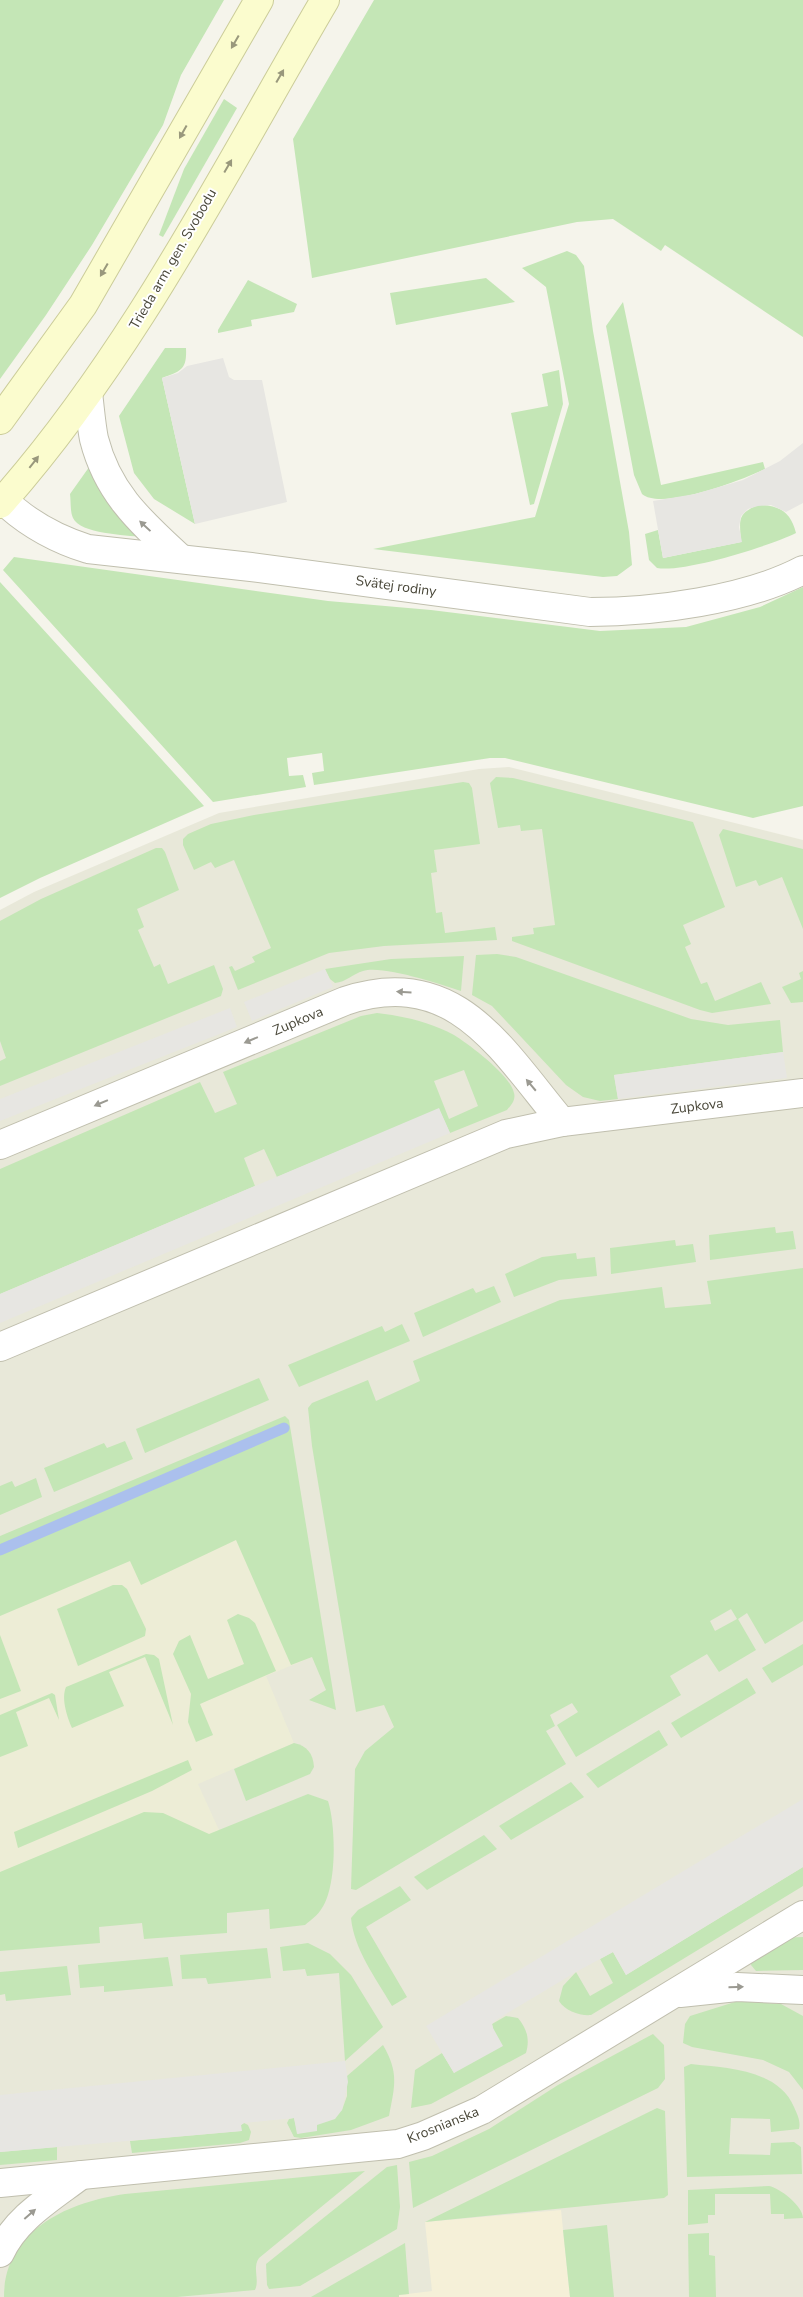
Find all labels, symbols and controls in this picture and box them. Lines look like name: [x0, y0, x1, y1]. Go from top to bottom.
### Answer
one-way arrow: [230, 36, 239, 49]
one-way arrow: [276, 70, 285, 83]
one-way arrow: [179, 125, 187, 139]
one-way arrow: [224, 159, 233, 173]
street label: Trieda arm. gen. Svobodu: [125, 185, 221, 333]
one-way arrow: [100, 263, 109, 276]
one-way arrow: [28, 456, 39, 469]
one-way arrow: [139, 520, 151, 532]
street label: Svätej rodiny: [354, 571, 438, 601]
one-way arrow: [396, 987, 412, 995]
street label: Zupkova: [270, 1002, 326, 1040]
one-way arrow: [244, 1037, 258, 1045]
one-way arrow: [525, 1079, 536, 1092]
street label: Zupkova: [669, 1093, 725, 1119]
one-way arrow: [94, 1099, 108, 1107]
one-way arrow: [728, 1983, 744, 1991]
street label: Krosnianska: [404, 2102, 482, 2148]
one-way arrow: [23, 2209, 36, 2220]

